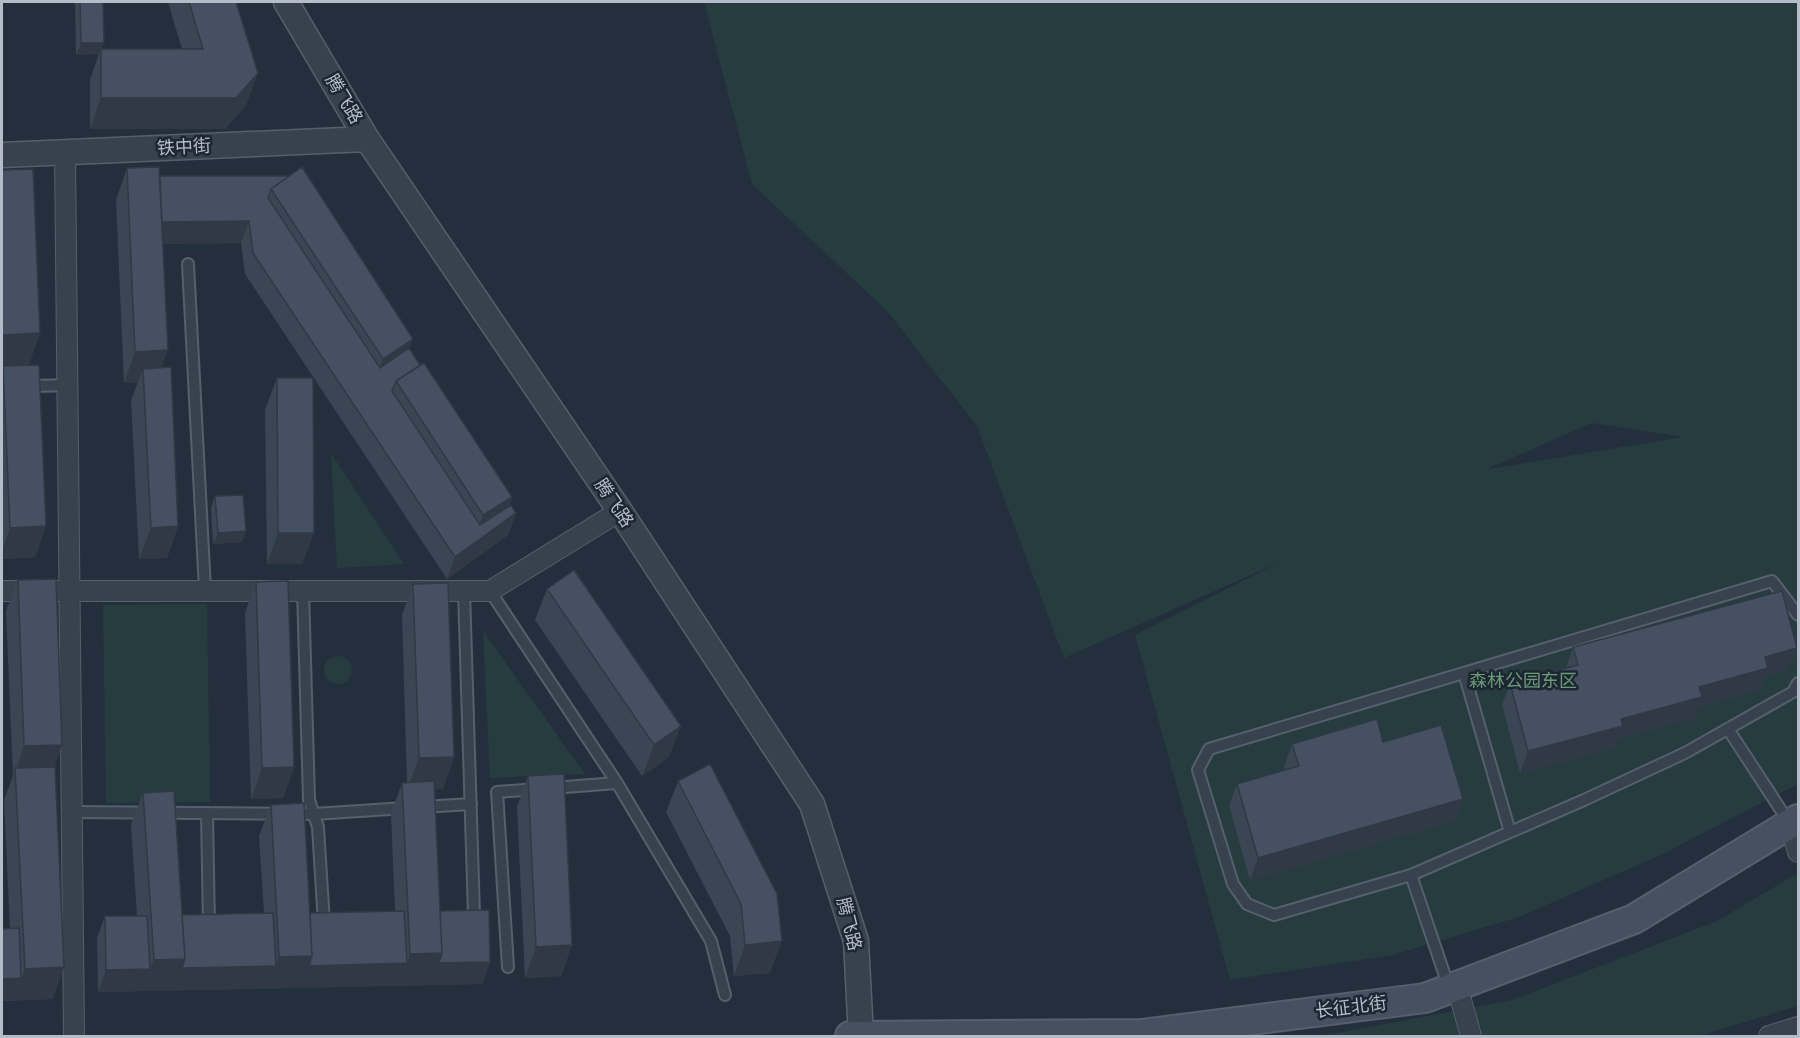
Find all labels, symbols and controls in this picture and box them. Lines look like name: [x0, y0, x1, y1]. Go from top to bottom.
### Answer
street label: 腾飞路: [322, 71, 366, 127]
street label: 铁中街: [157, 136, 211, 158]
street label: 腾飞路: [591, 475, 637, 531]
park label: 森林公园东区: [1469, 671, 1577, 691]
street label: 腾飞路: [833, 895, 865, 953]
street label: 长征北街: [1314, 993, 1388, 1021]

